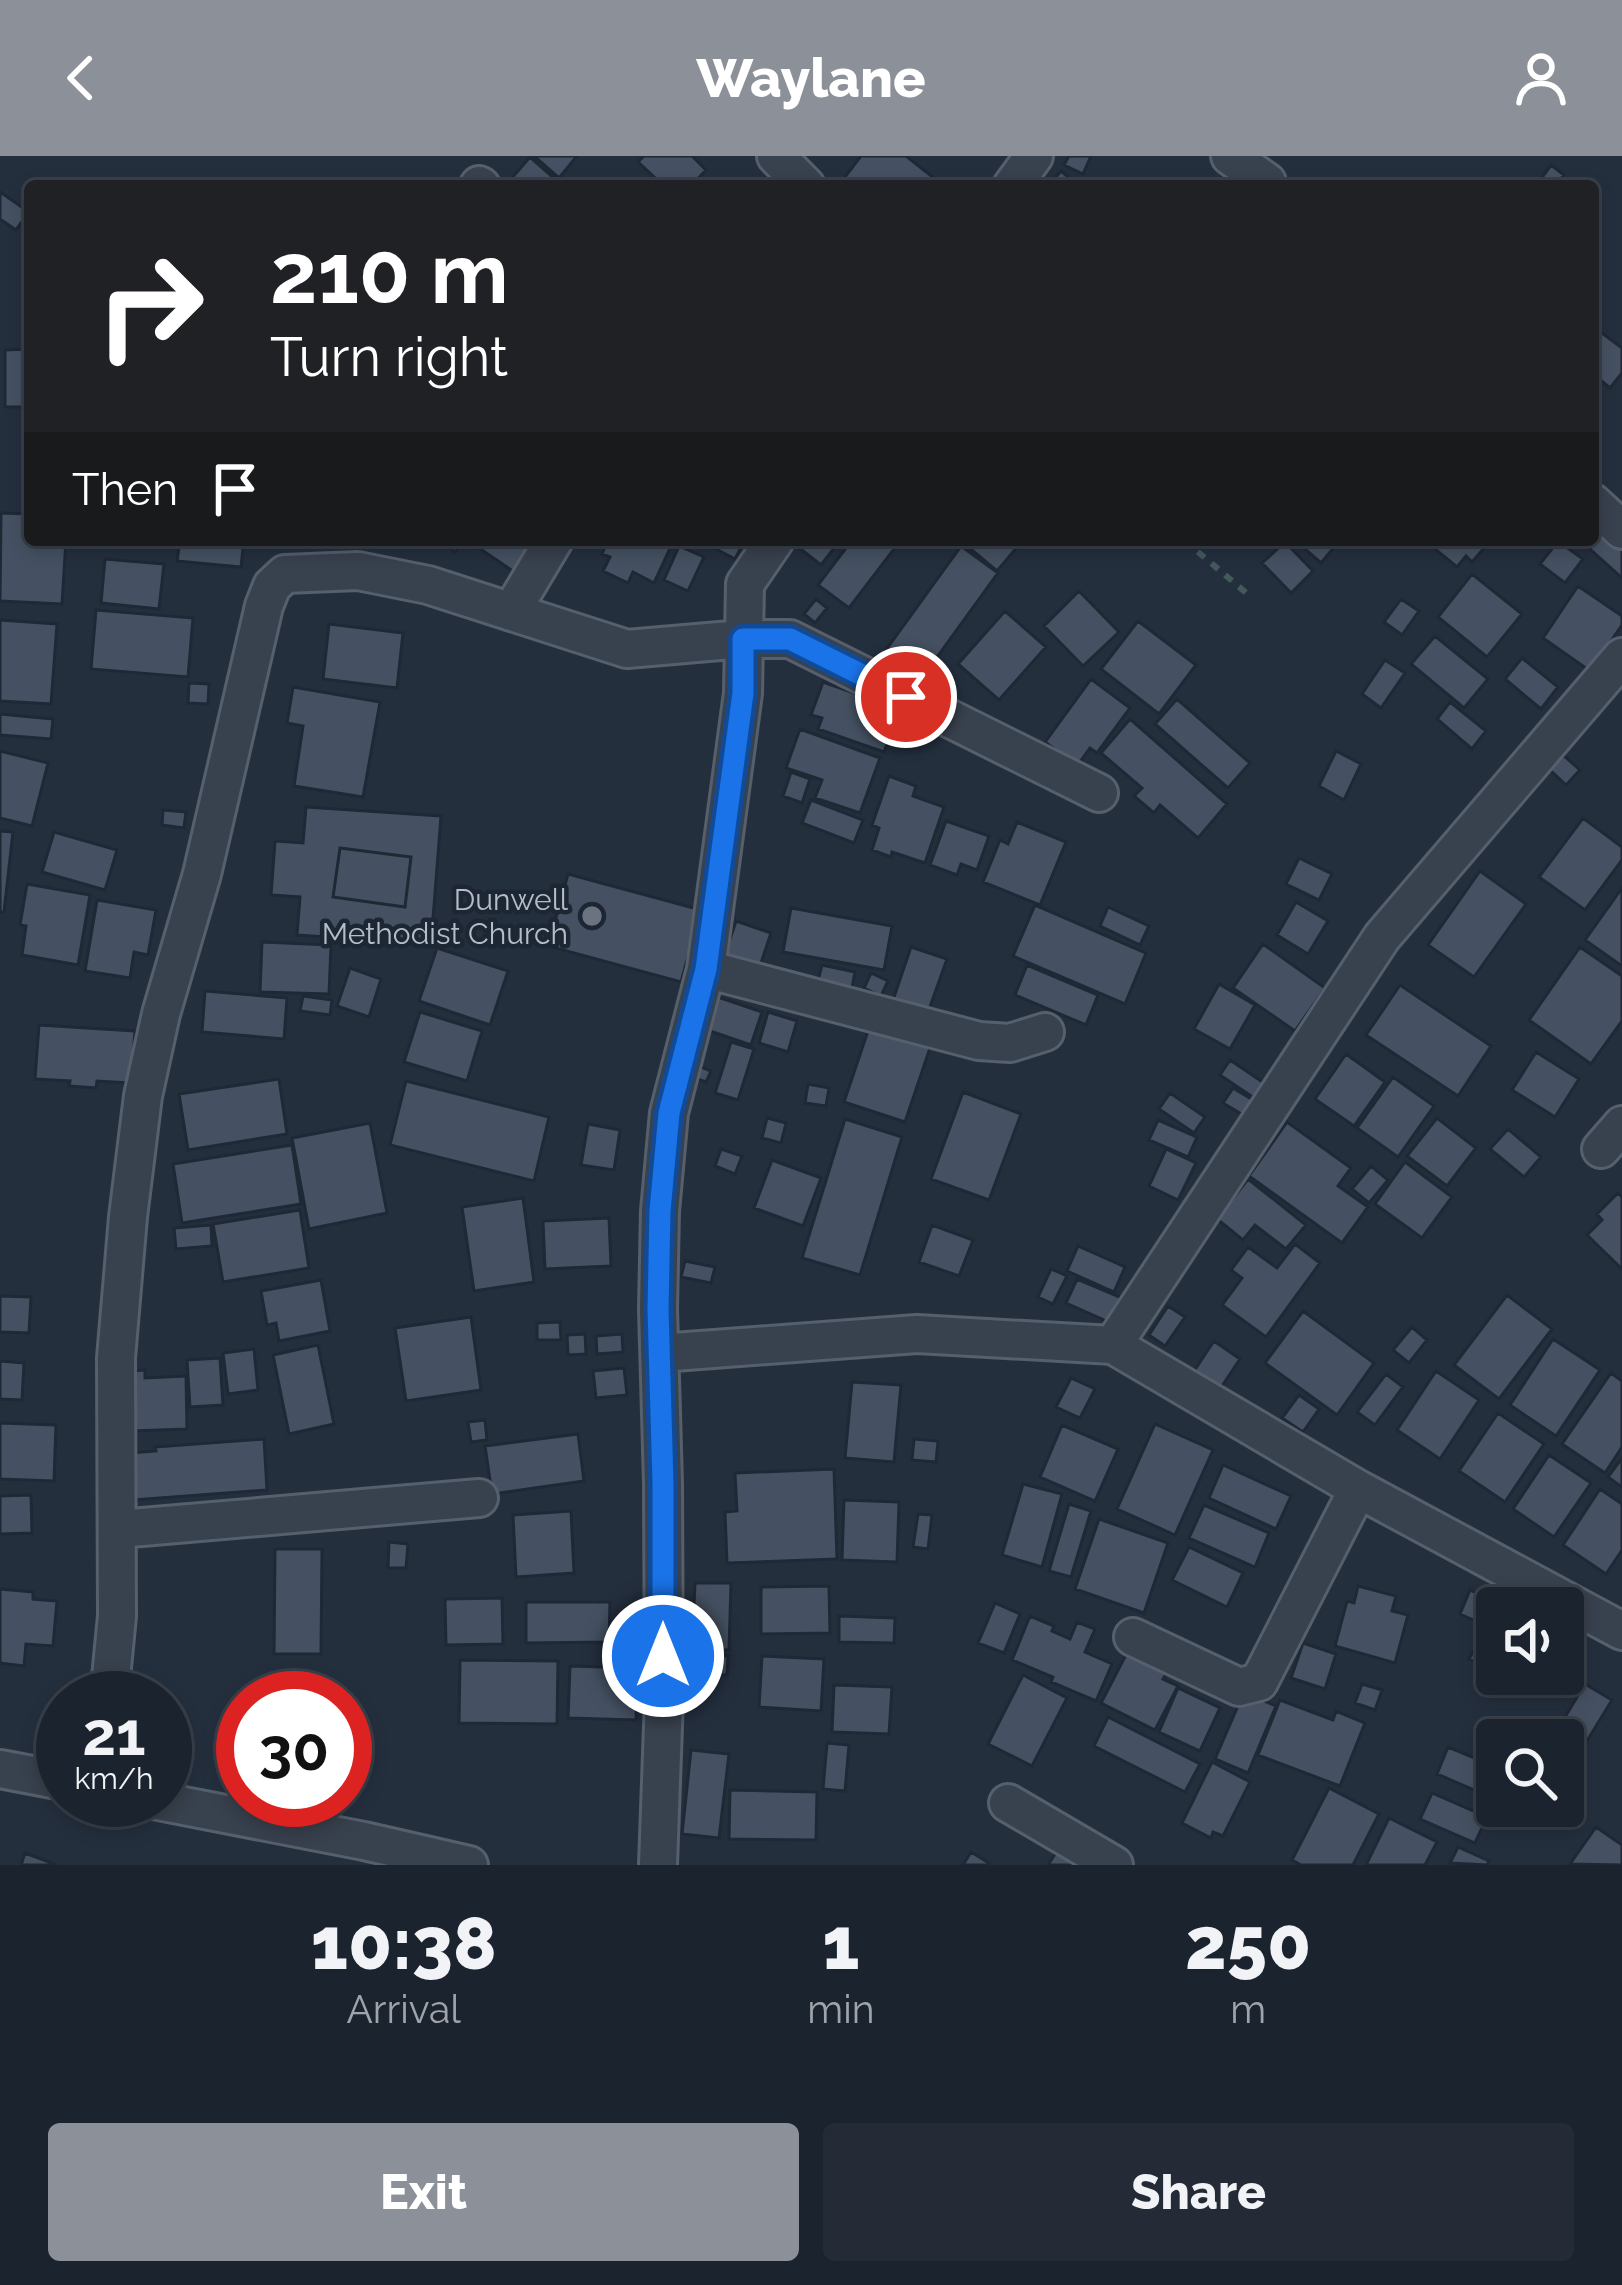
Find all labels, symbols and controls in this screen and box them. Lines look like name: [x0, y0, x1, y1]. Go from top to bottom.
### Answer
icon: back: [48, 45, 114, 111]
icon: person: [1508, 45, 1574, 111]
text: Waylane: [696, 46, 926, 110]
text: 210 m: [270, 224, 509, 323]
icon: right: [72, 228, 228, 384]
text: Turn right: [270, 325, 508, 389]
icon: arrive: [202, 456, 268, 522]
text: Then: [72, 463, 178, 516]
pin: [855, 646, 957, 748]
icon: arrive: [873, 664, 939, 730]
place label: Dunwell Methodist Church: [322, 882, 569, 951]
marker: Dunwell Methodist Church: [579, 903, 605, 929]
map controls: [1476, 1587, 1584, 1827]
button: sound: [1476, 1587, 1584, 1695]
position arrow: [600, 1593, 726, 1719]
speed limit sign: 30: [216, 1671, 372, 1827]
text: 21: [82, 1699, 146, 1769]
button: search: [1476, 1719, 1584, 1827]
text: km/h: [74, 1761, 154, 1796]
text: 10:38: [311, 1901, 497, 1986]
text: 1: [822, 1901, 860, 1986]
text: 250: [1185, 1901, 1311, 1986]
text: Arrival: [346, 1986, 461, 2032]
text: min: [807, 1986, 874, 2032]
text: m: [1230, 1986, 1266, 2032]
button: Exit: [48, 2123, 799, 2261]
button: Share: [823, 2123, 1574, 2261]

